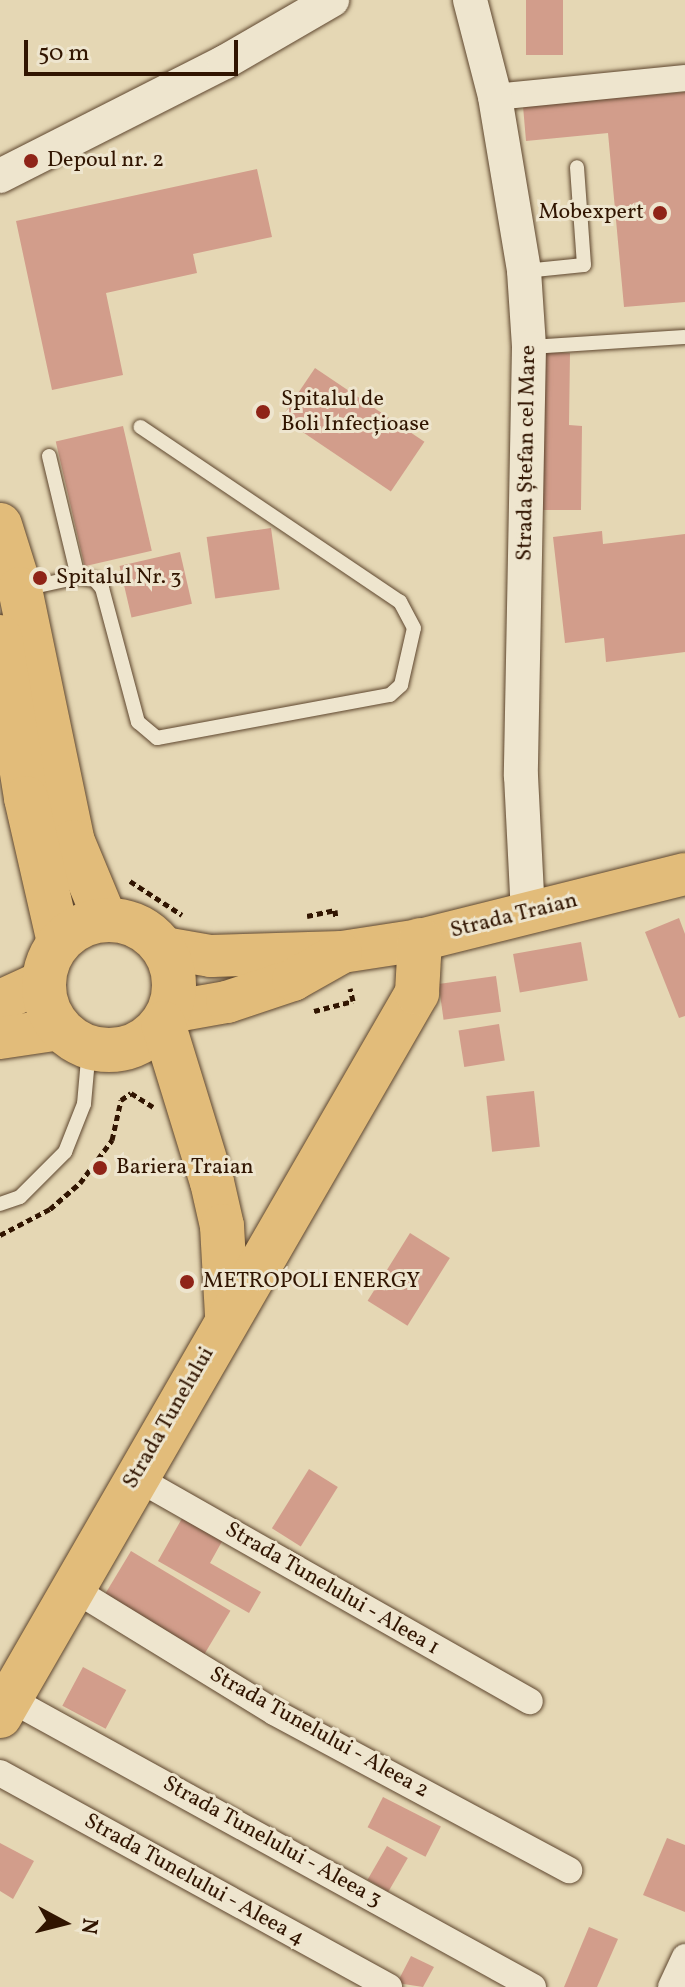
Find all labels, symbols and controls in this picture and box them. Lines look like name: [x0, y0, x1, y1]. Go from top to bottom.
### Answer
scale bar: [28, 24, 242, 74]
text: 50 m: [38, 37, 90, 71]
place label: Depoul nr. 2: [47, 148, 164, 174]
marker: Depoul nr. 2: [22, 152, 40, 170]
place label: Mobexpert: [539, 200, 644, 226]
marker: Mobexpert: [651, 204, 669, 222]
street label: Strada Ștefan cel Mare: [512, 345, 542, 561]
place label: Spitalul de Boli Infecțioase: [281, 386, 429, 438]
marker: Spitalul de Boli Infecțioase: [252, 401, 274, 423]
place label: Spitalul Nr. 3: [56, 565, 182, 591]
marker: Spitalul Nr. 3: [31, 569, 49, 587]
street label: Strada Traian: [447, 887, 581, 945]
place label: Bariera Traian: [116, 1155, 254, 1181]
marker: Bariera Traian: [91, 1159, 109, 1177]
place label: METROPOLI ENERGY: [203, 1269, 420, 1295]
marker: METROPOLI ENERGY: [178, 1273, 196, 1291]
street label: Strada Tunelului: [118, 1342, 220, 1494]
street label: Strada Tunelului - Aleea 1: [219, 1516, 445, 1662]
street label: Strada Tunelului - Aleea 2: [204, 1661, 434, 1805]
street label: Strada Tunelului - Aleea 3: [157, 1770, 387, 1914]
street label: Strada Tunelului - Aleea 4: [78, 1808, 310, 1952]
north arrow: [24, 1883, 104, 1963]
text: N: [72, 1916, 105, 1936]

